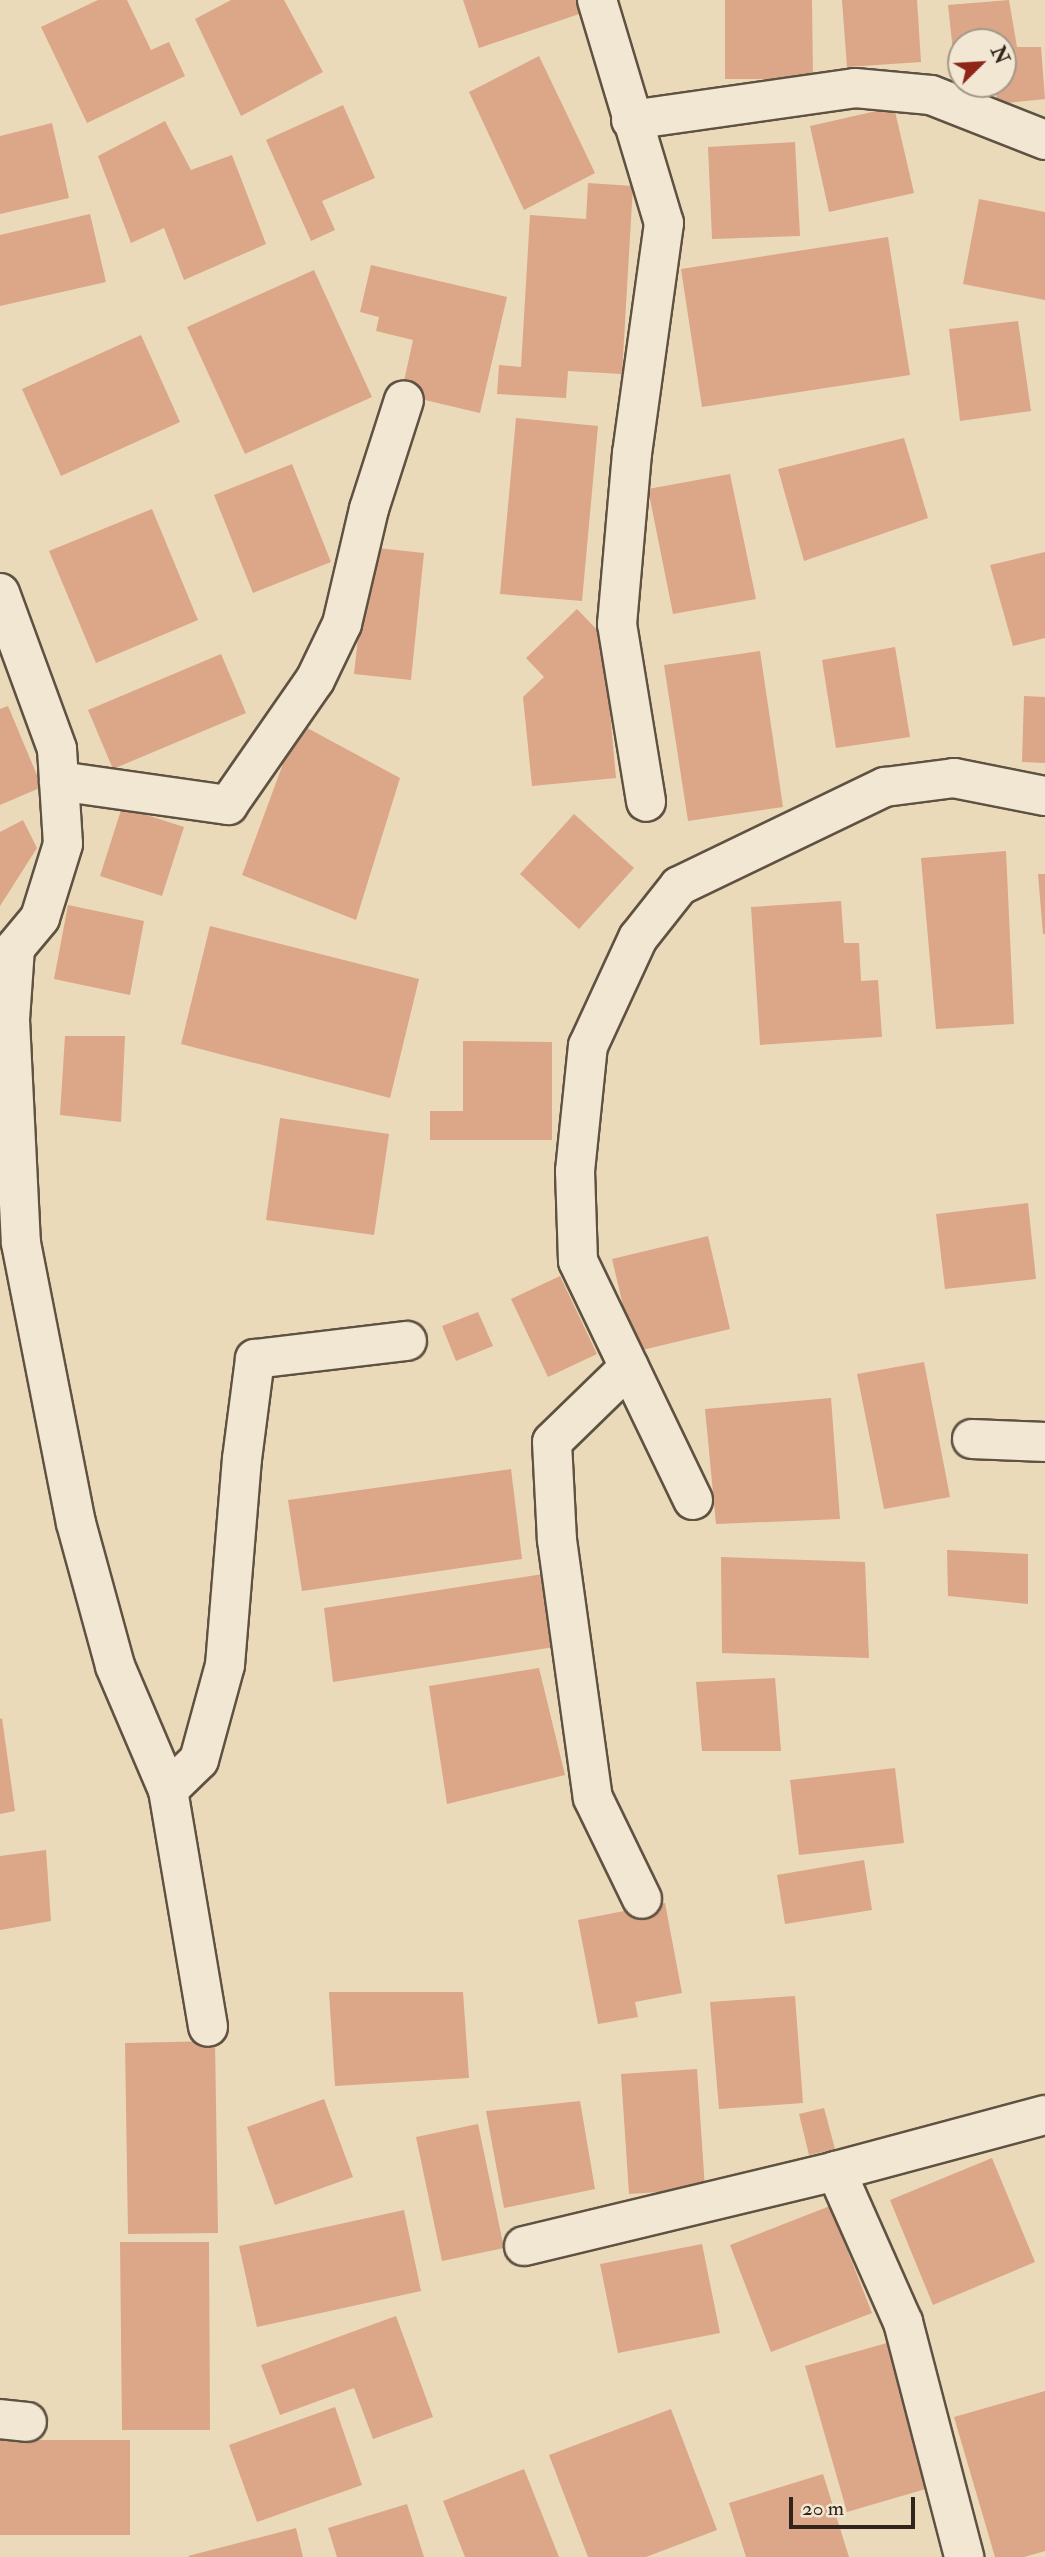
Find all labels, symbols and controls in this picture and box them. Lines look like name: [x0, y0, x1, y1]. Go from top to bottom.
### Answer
north arrow: [947, 28, 1017, 98]
text: N: [985, 43, 1014, 68]
scale bar: [793, 2484, 919, 2528]
text: 20 m: [802, 2495, 844, 2522]

